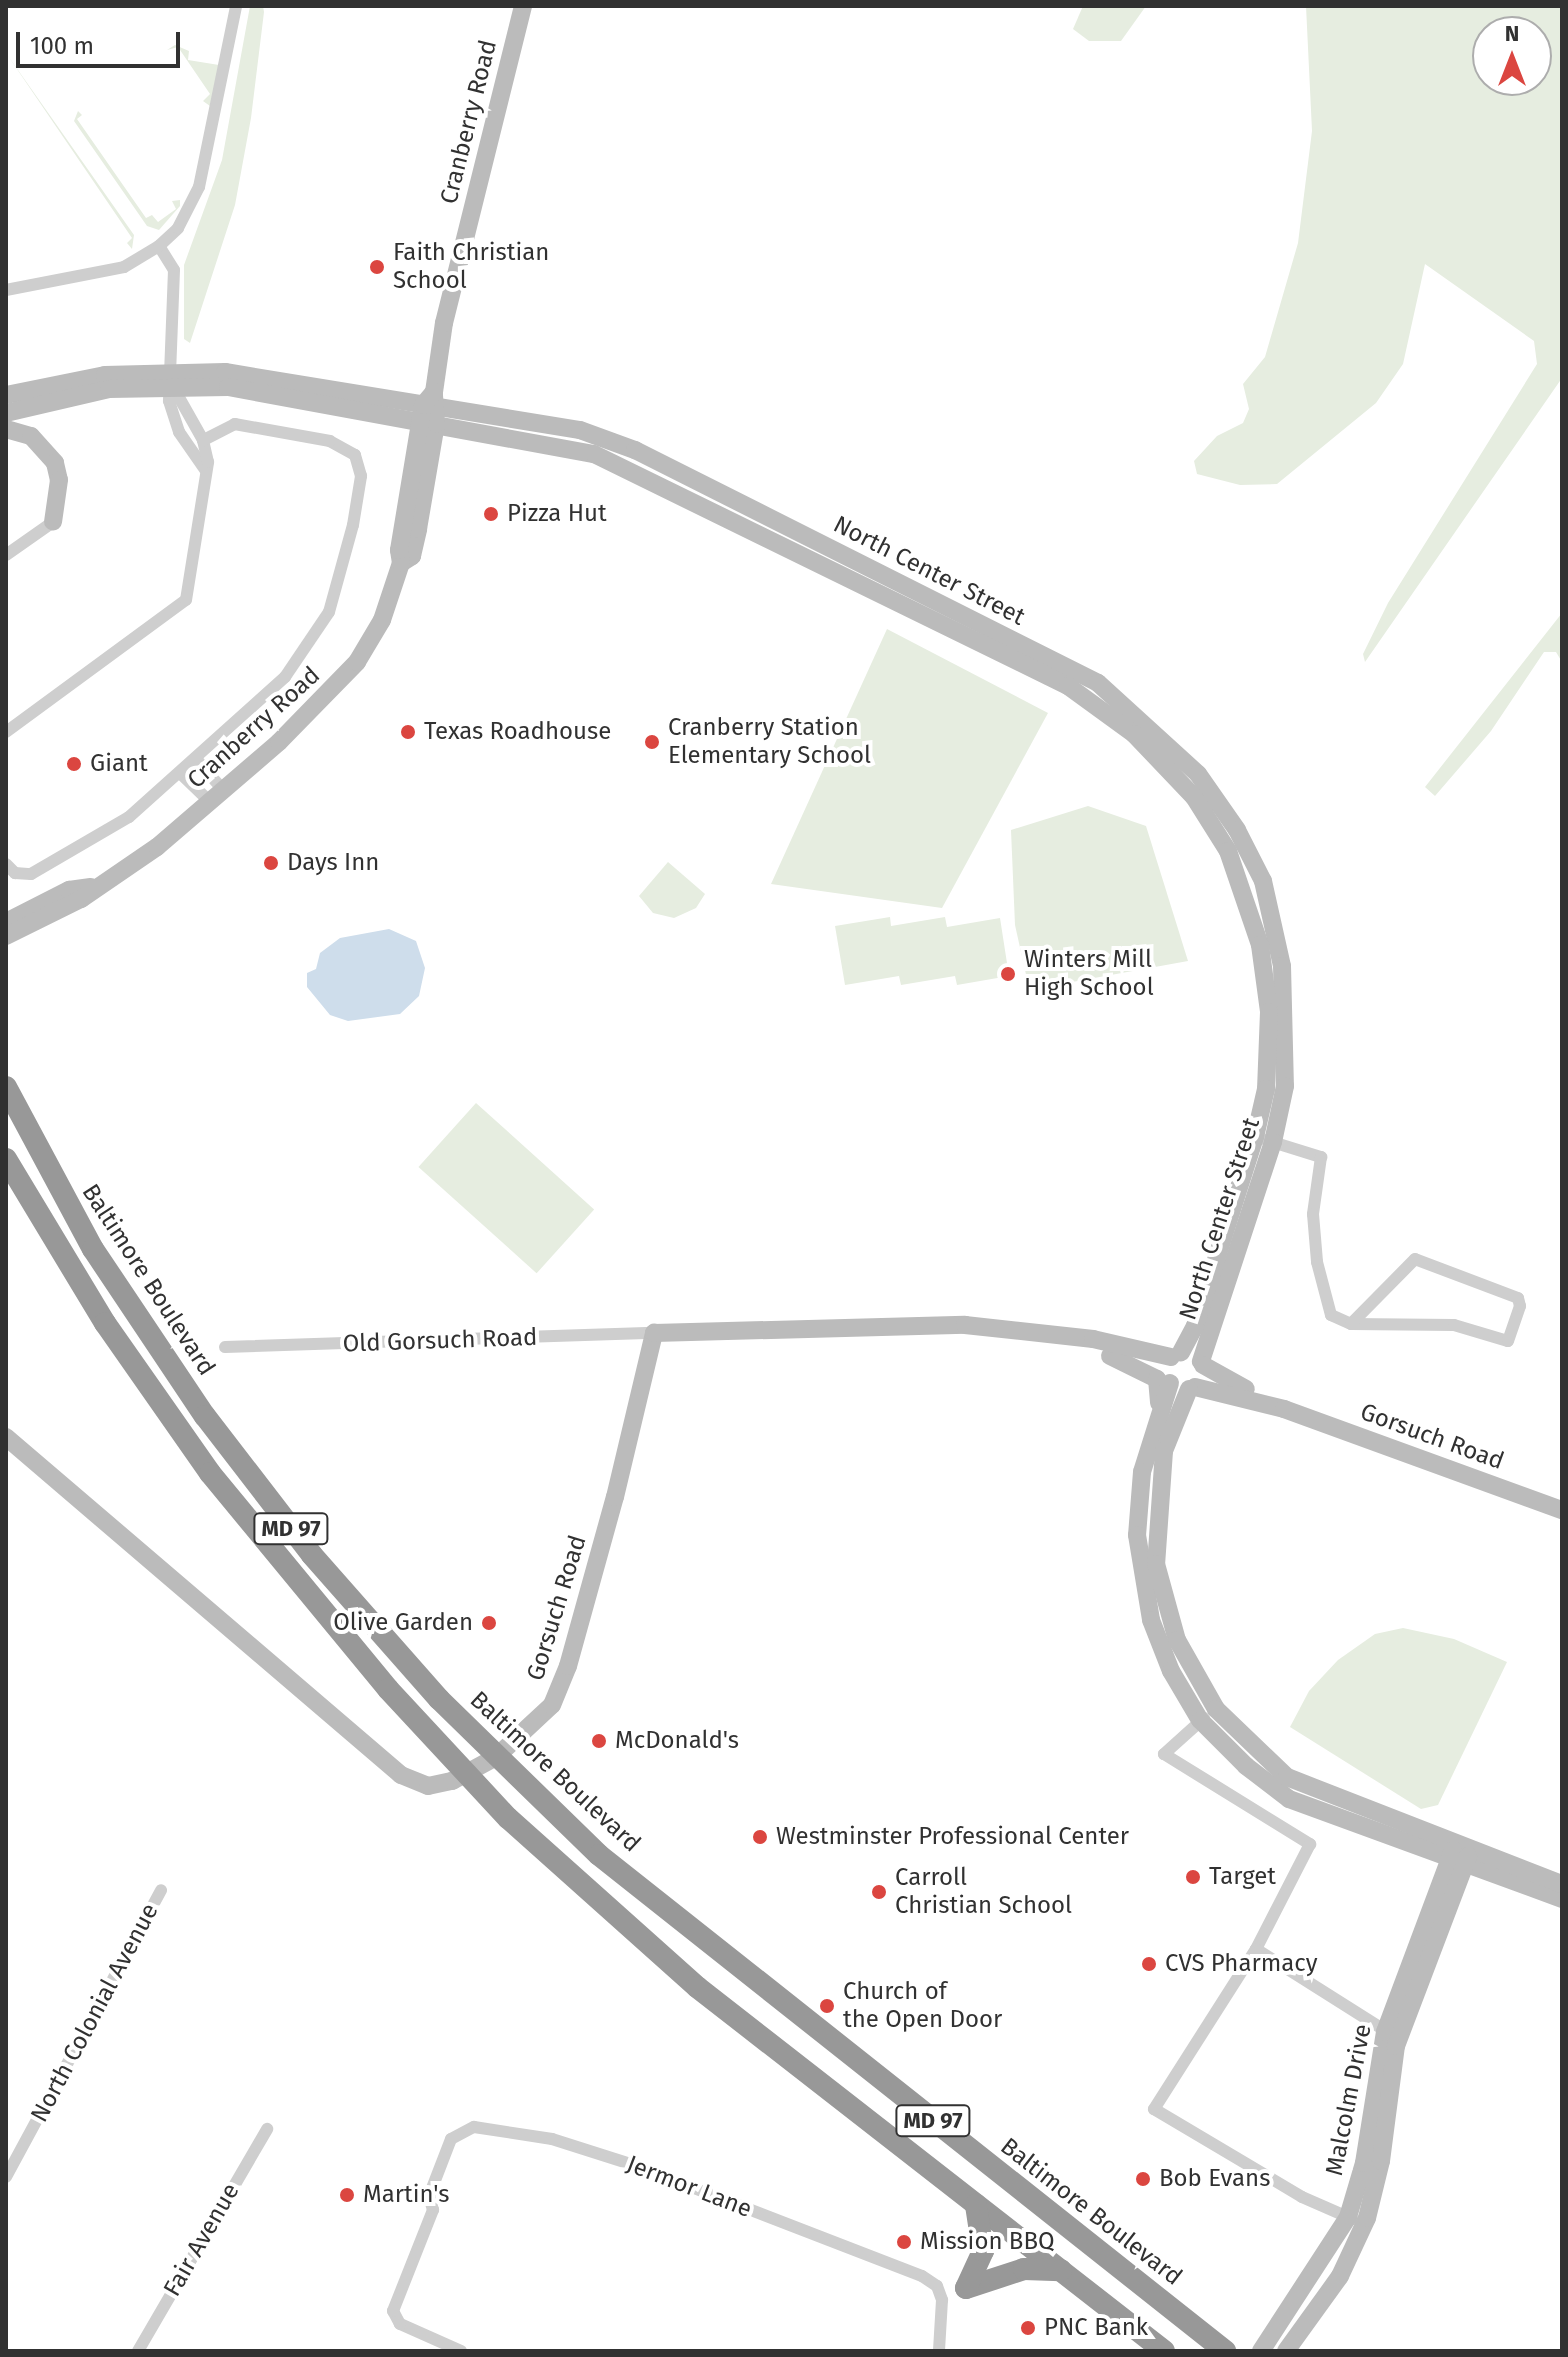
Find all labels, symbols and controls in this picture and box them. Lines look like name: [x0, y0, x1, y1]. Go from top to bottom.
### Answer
scale bar: [20, 16, 184, 66]
north arrow: [1472, 16, 1552, 96]
text: N: [1505, 20, 1519, 47]
text: 100 m: [30, 32, 94, 60]
street label: Cranberry Road: [435, 37, 503, 207]
place label: Faith Christian School: [393, 239, 549, 295]
marker: Faith Christian School: [368, 258, 386, 276]
place label: Pizza Hut: [507, 500, 607, 528]
marker: Pizza Hut: [482, 505, 500, 523]
street label: North Center Street: [828, 510, 1030, 632]
street label: Cranberry Road: [182, 661, 326, 795]
place label: Cranberry Station Elementary School: [668, 714, 871, 770]
place label: Texas Roadhouse: [424, 718, 611, 746]
marker: Texas Roadhouse: [399, 723, 417, 741]
marker: Cranberry Station Elementary School: [643, 733, 661, 751]
place label: Giant: [90, 750, 148, 778]
marker: Giant: [65, 755, 83, 773]
place label: Days Inn: [287, 849, 379, 877]
marker: Days Inn: [262, 854, 280, 872]
place label: Winters Mill High School: [1024, 946, 1154, 1002]
marker: Winters Mill High School: [999, 965, 1017, 983]
street label: North Center Street: [1174, 1114, 1266, 1324]
street label: Baltimore Boulevard: [75, 1179, 221, 1381]
street label: Old Gorsuch Road: [342, 1323, 538, 1359]
street label: Gorsuch Road: [1356, 1398, 1508, 1476]
road number: MD 97: [253, 1511, 329, 1547]
street label: Gorsuch Road: [521, 1532, 593, 1684]
place label: Olive Garden: [333, 1609, 473, 1637]
marker: Olive Garden: [480, 1614, 498, 1632]
street label: Baltimore Boulevard: [464, 1686, 646, 1858]
place label: McDonald's: [615, 1727, 739, 1755]
marker: McDonald's: [590, 1732, 608, 1750]
place label: Westminster Professional Center: [776, 1823, 1129, 1851]
marker: Westminster Professional Center: [751, 1828, 769, 1846]
place label: Target: [1209, 1863, 1276, 1891]
place label: Carroll Christian School: [895, 1864, 1072, 1920]
marker: Target: [1184, 1868, 1202, 1886]
marker: Carroll Christian School: [870, 1883, 888, 1901]
street label: North Colonial Avenue: [25, 1899, 165, 2127]
place label: CVS Pharmacy: [1165, 1950, 1318, 1978]
marker: CVS Pharmacy: [1140, 1955, 1158, 1973]
place label: Church of the Open Door: [843, 1978, 1002, 2034]
marker: Church of the Open Door: [818, 1997, 836, 2015]
street label: Malcolm Drive: [1320, 2022, 1378, 2178]
road number: MD 97: [895, 2103, 971, 2139]
street label: Baltimore Boulevard: [995, 2132, 1187, 2292]
street label: Jermor Lane: [622, 2150, 756, 2224]
place label: Bob Evans: [1159, 2165, 1270, 2193]
marker: Bob Evans: [1134, 2170, 1152, 2188]
street label: Fair Avenue: [158, 2178, 246, 2302]
place label: Martin's: [363, 2181, 449, 2209]
marker: Martin's: [338, 2186, 356, 2204]
place label: Mission BBQ: [920, 2228, 1055, 2256]
marker: Mission BBQ: [895, 2233, 913, 2251]
place label: PNC Bank: [1044, 2314, 1148, 2342]
marker: PNC Bank: [1019, 2319, 1037, 2337]

